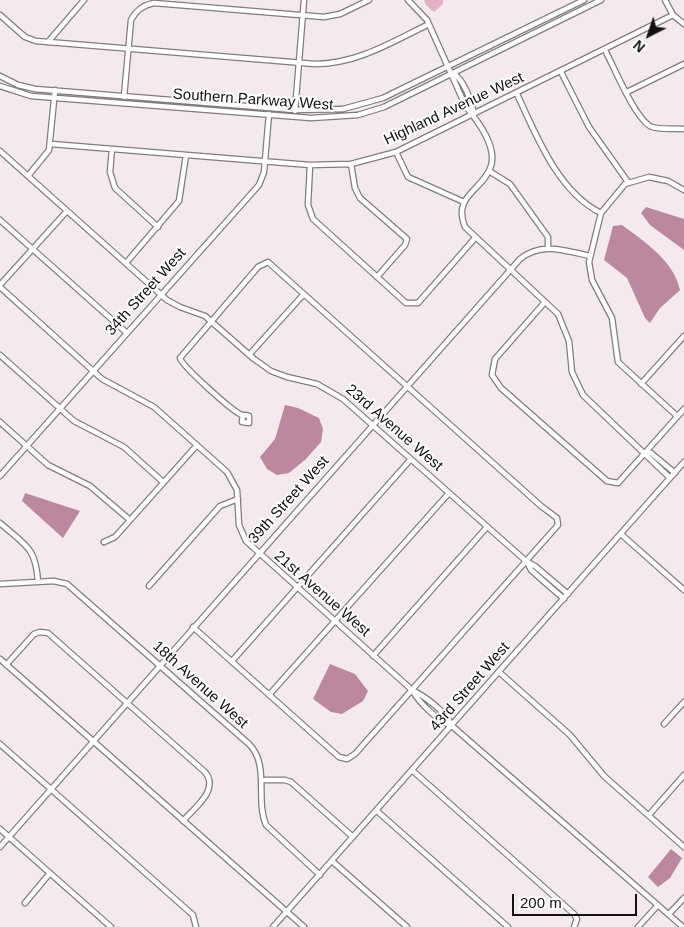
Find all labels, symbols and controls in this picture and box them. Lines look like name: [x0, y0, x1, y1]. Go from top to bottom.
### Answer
north arrow: [624, 10, 674, 60]
text: N: [630, 37, 648, 56]
street label: Highland Avenue West: [381, 69, 527, 149]
street label: Southern Parkway West: [172, 85, 334, 115]
street label: 34th Street West: [102, 245, 190, 339]
street label: 23rd Avenue West: [342, 381, 446, 475]
street label: 39th Street West: [245, 453, 333, 547]
street label: 21st Avenue West: [270, 547, 374, 641]
street label: 18th Avenue West: [149, 637, 251, 733]
street label: 43rd Street West: [426, 639, 514, 735]
scale bar: [514, 884, 639, 916]
text: 200 m: [520, 894, 562, 911]

